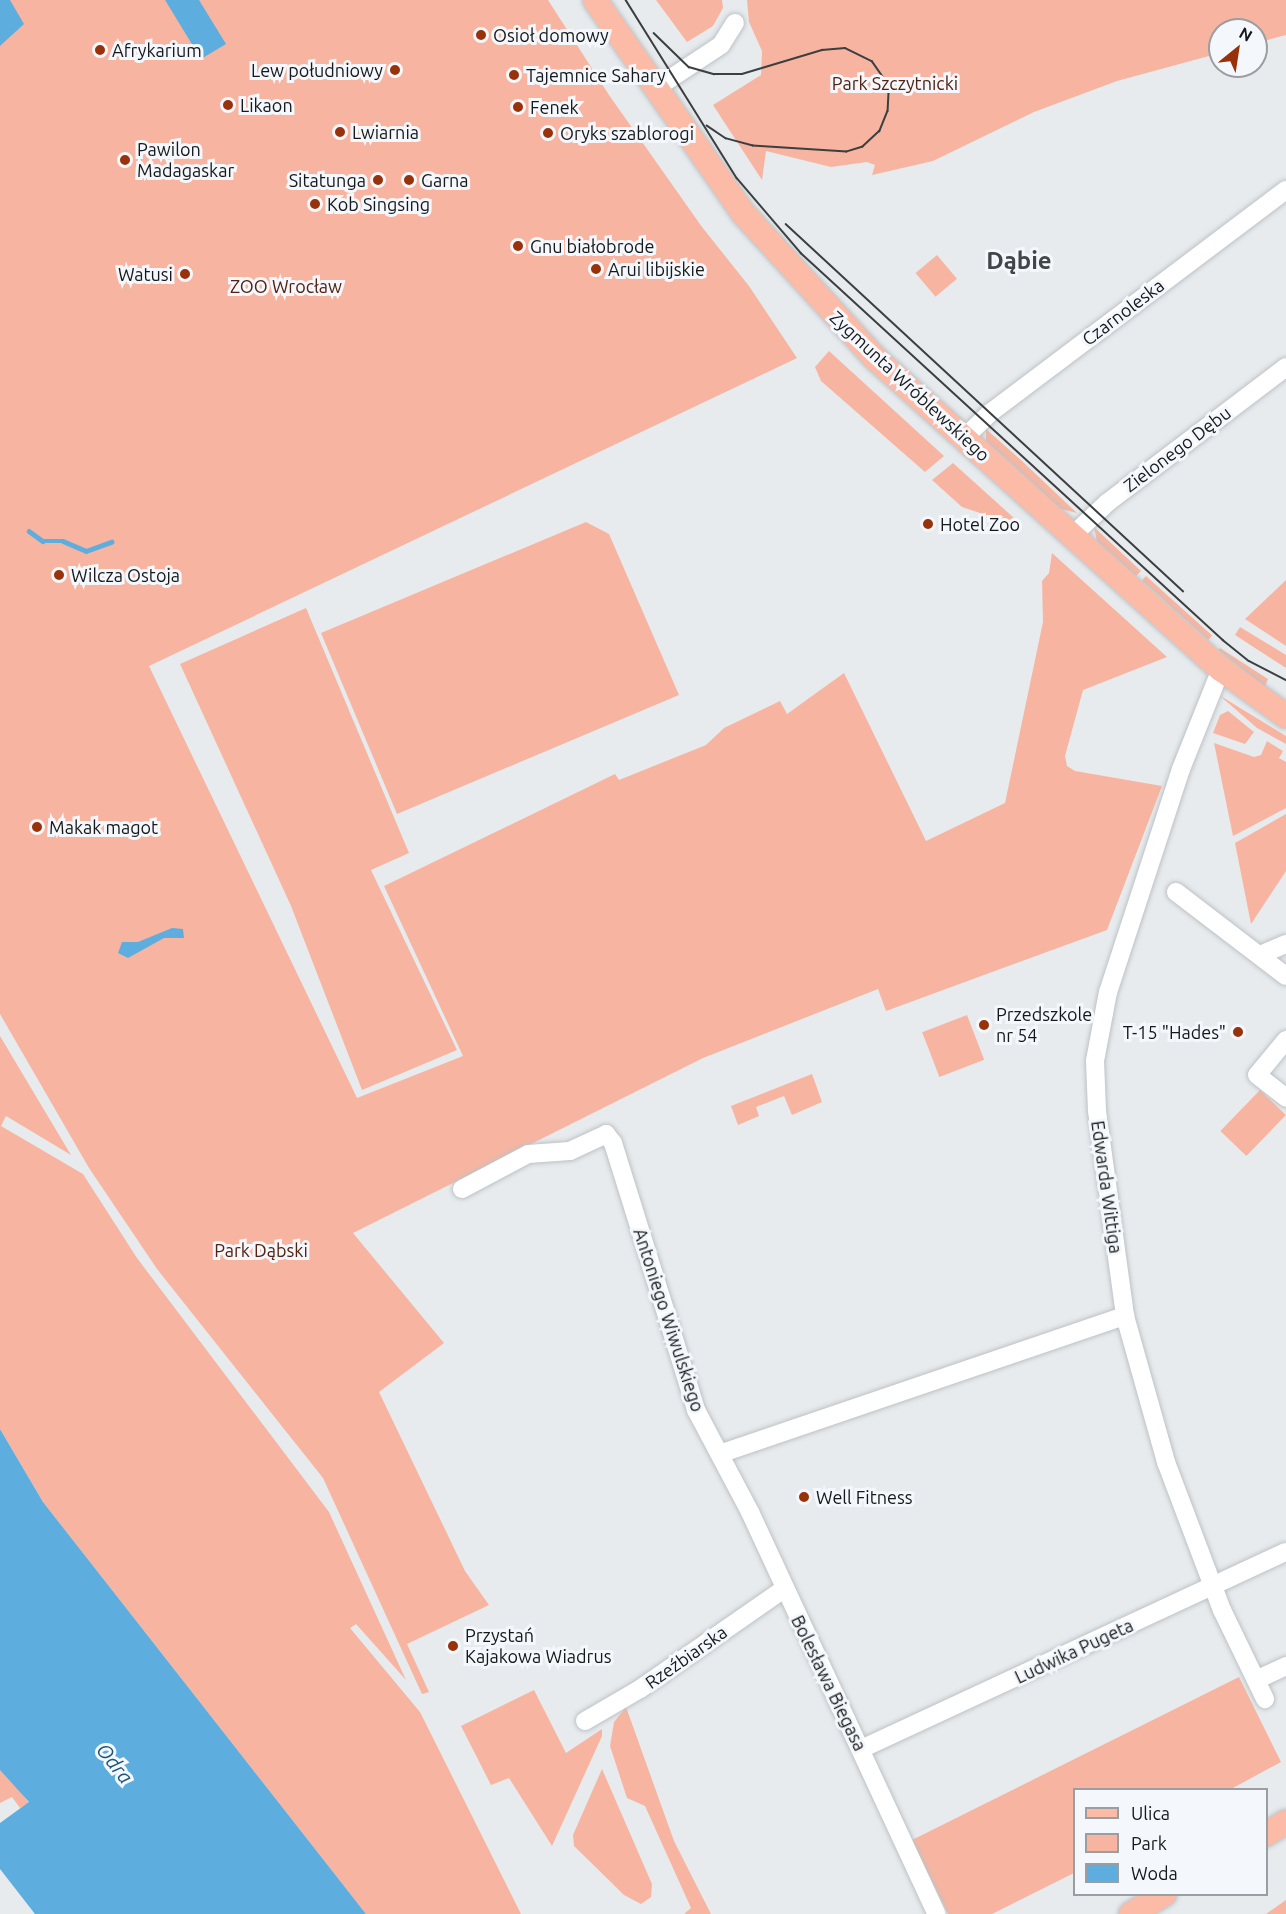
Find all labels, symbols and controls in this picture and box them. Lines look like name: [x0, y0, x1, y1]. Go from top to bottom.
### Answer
north arrow: [1208, 18, 1268, 78]
text: N: [1236, 23, 1256, 45]
place label: Osioł domowy: [493, 24, 609, 46]
marker: Osioł domowy: [474, 28, 488, 42]
place label: Afrykarium: [112, 39, 202, 61]
marker: Afrykarium: [93, 43, 107, 57]
place label: Lew południowy: [251, 59, 383, 81]
marker: Lew południowy: [388, 63, 402, 77]
place label: Tajemnice Sahary: [526, 64, 666, 86]
marker: Tajemnice Sahary: [507, 68, 521, 82]
park label: Park Szczytnicki: [832, 72, 958, 94]
place label: Likaon: [240, 94, 293, 116]
place label: Fenek: [530, 96, 579, 118]
marker: Likaon: [221, 98, 235, 112]
marker: Fenek: [511, 100, 525, 114]
place label: Lwiarnia: [352, 121, 419, 143]
place label: Oryks szablorogi: [560, 122, 694, 144]
marker: Lwiarnia: [333, 125, 347, 139]
marker: Oryks szablorogi: [541, 126, 555, 140]
place label: Pawilon Madagaskar: [137, 139, 234, 182]
marker: Pawilon Madagaskar: [118, 153, 132, 167]
place label: Sitatunga: [289, 169, 366, 191]
place label: Garna: [421, 169, 469, 191]
marker: Sitatunga: [371, 173, 385, 187]
marker: Garna: [402, 173, 416, 187]
place label: Kob Singsing: [327, 193, 430, 215]
marker: Kob Singsing: [308, 197, 322, 211]
place label: Gnu białobrode: [530, 235, 654, 257]
marker: Gnu białobrode: [511, 239, 525, 253]
district label: Dąbie: [986, 247, 1052, 275]
place label: Arui libijskie: [608, 258, 705, 280]
marker: Arui libijskie: [589, 262, 603, 276]
place label: Watusi: [118, 263, 173, 285]
marker: Watusi: [178, 267, 192, 281]
street label: Czarnoleska: [1078, 274, 1168, 350]
park label: ZOO Wrocław: [230, 275, 342, 297]
street label: Zygmunta Wróblewskiego: [826, 306, 994, 466]
street label: Zielonego Dębu: [1119, 402, 1235, 496]
place label: Hotel Zoo: [940, 513, 1020, 535]
marker: Hotel Zoo: [921, 517, 935, 531]
place label: Wilcza Ostoja: [71, 564, 180, 586]
marker: Wilcza Ostoja: [52, 568, 66, 582]
place label: Makak magot: [49, 816, 158, 838]
marker: Makak magot: [30, 820, 44, 834]
place label: Przedszkole nr 54: [996, 1004, 1092, 1046]
marker: Przedszkole nr 54: [977, 1018, 991, 1032]
place label: T-15 "Hades": [1123, 1021, 1226, 1043]
marker: T-15 "Hades": [1231, 1025, 1245, 1039]
street label: Edwarda Wittiga: [1087, 1119, 1127, 1255]
street label: Antoniego Wiwulskiego: [629, 1226, 709, 1414]
park label: Park Dąbski: [214, 1239, 308, 1261]
place label: Well Fitness: [816, 1486, 913, 1508]
marker: Well Fitness: [797, 1490, 811, 1504]
street label: Bolesława Biegasa: [787, 1612, 871, 1754]
street label: Ludwika Pugeta: [1011, 1614, 1137, 1688]
street label: Rzeźbiarska: [641, 1621, 731, 1693]
place label: Przystań Kajakowa Wiadrus: [465, 1625, 611, 1668]
marker: Przystań Kajakowa Wiadrus: [446, 1639, 460, 1653]
water label: Odra: [92, 1738, 138, 1788]
legend: [1073, 1788, 1268, 1896]
text: Ulica: [1131, 1803, 1170, 1823]
text: Park: [1131, 1833, 1167, 1853]
text: Woda: [1131, 1863, 1178, 1883]

